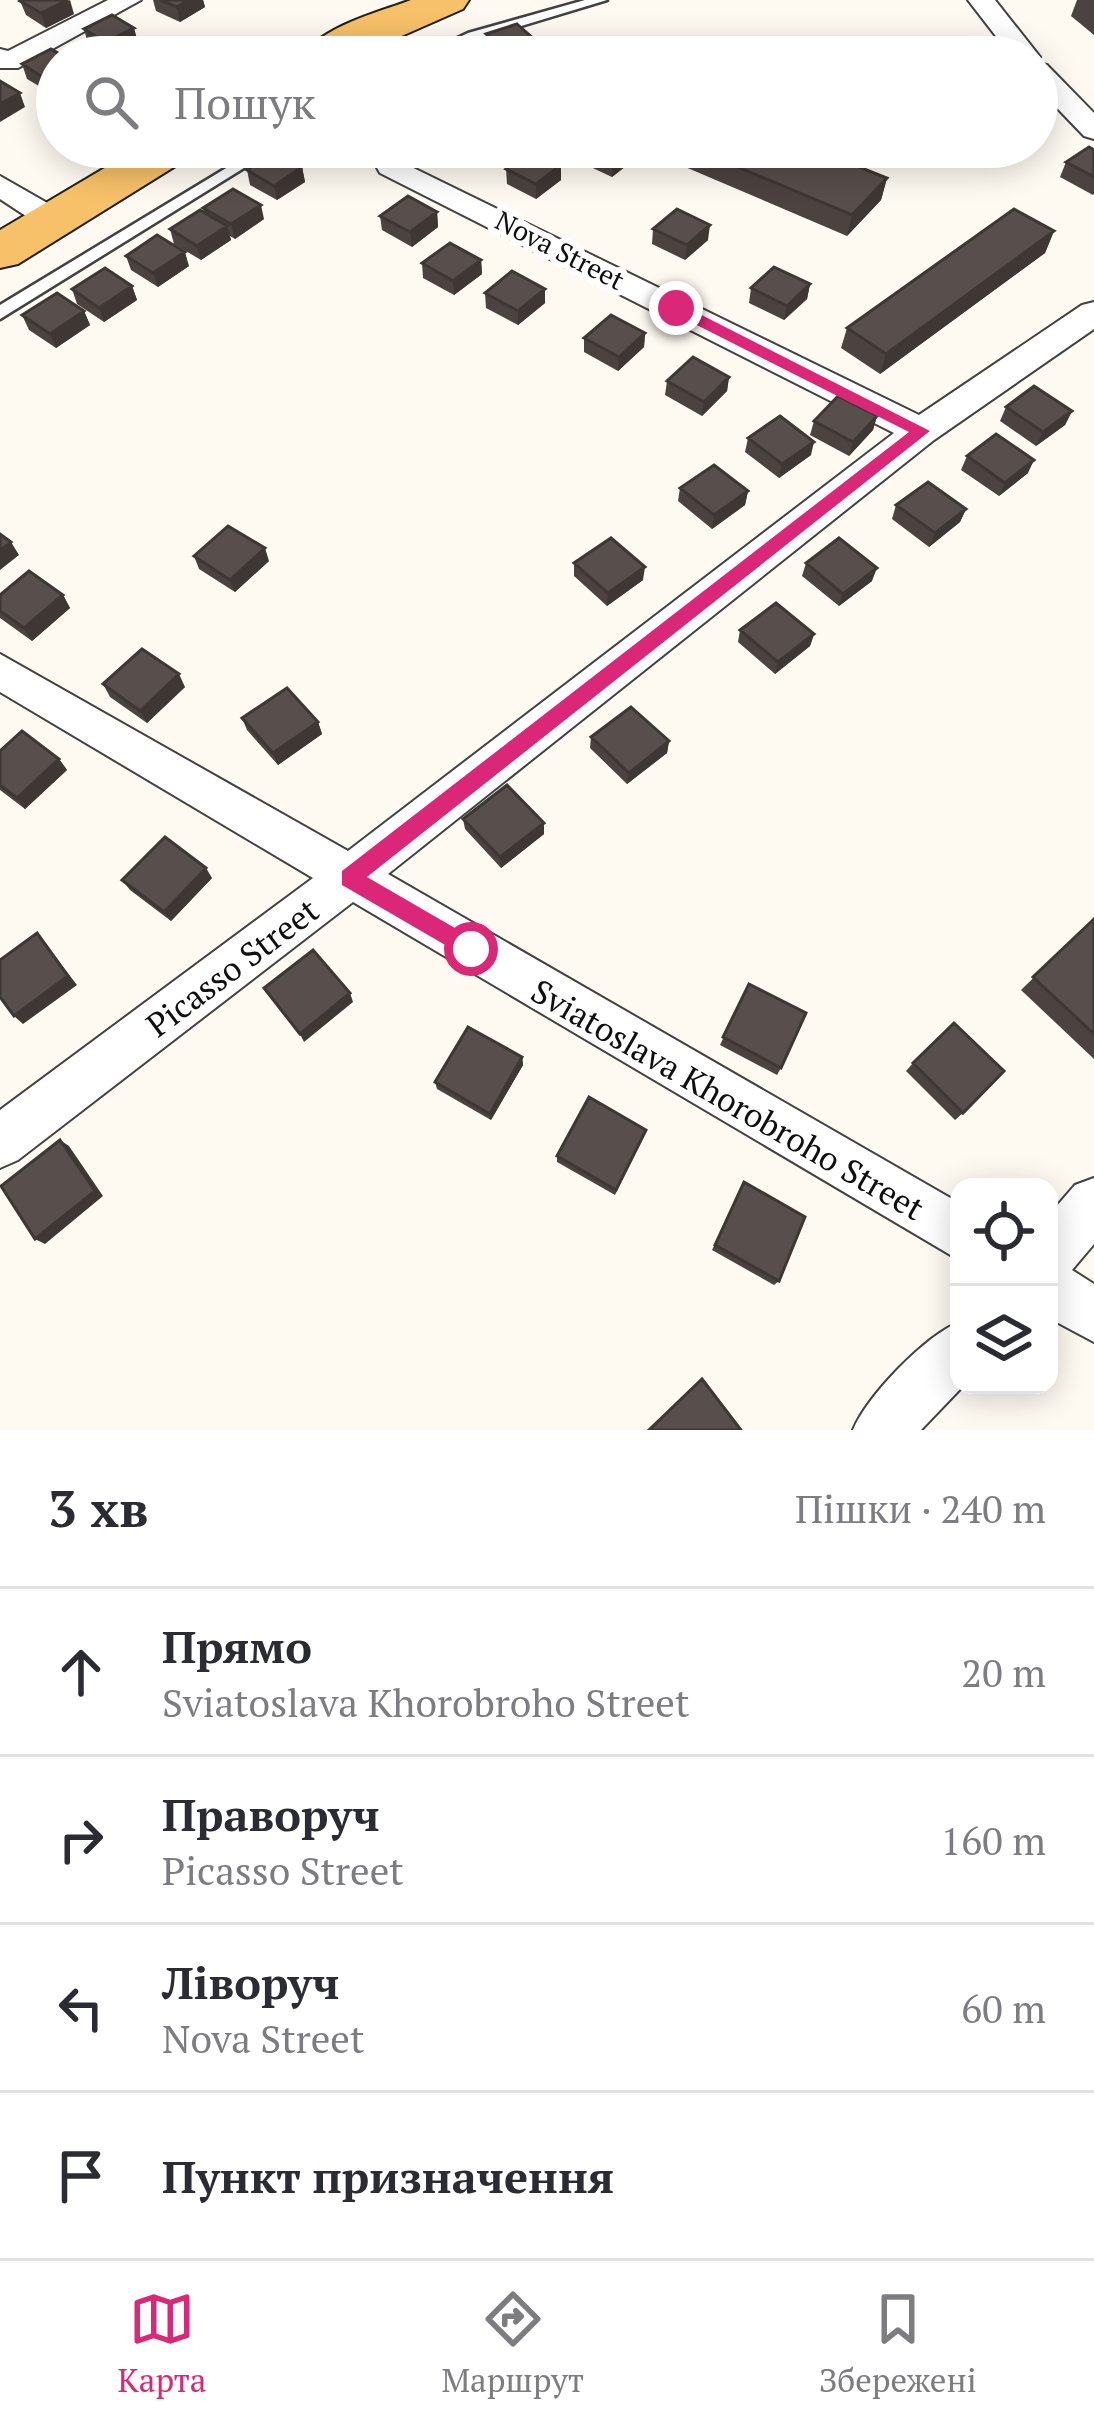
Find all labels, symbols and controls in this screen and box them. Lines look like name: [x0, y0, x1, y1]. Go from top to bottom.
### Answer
search box: [36, 36, 1058, 168]
icon: search: [78, 69, 144, 135]
text: Пошук: [174, 72, 316, 132]
street label: Nova Street: [489, 202, 631, 298]
route end: [649, 281, 703, 335]
street label: Picasso Street: [137, 888, 327, 1046]
route start: [444, 922, 498, 976]
street label: Sviatoslava Khorobroho Street: [524, 969, 932, 1229]
map controls: [950, 1178, 1058, 1394]
button: locate: [950, 1178, 1058, 1286]
button: layers: [950, 1286, 1058, 1394]
text: 3 хв: [48, 1474, 148, 1542]
text: Пішки · 240 m: [795, 1482, 1046, 1534]
text: Прямо: [162, 1616, 312, 1676]
icon: ahead: [48, 1639, 114, 1705]
text: 20 m: [961, 1646, 1046, 1698]
text: Sviatoslava Khorobroho Street: [162, 1676, 689, 1728]
text: Праворуч: [162, 1784, 380, 1844]
icon: right: [48, 1807, 114, 1873]
text: 160 m: [941, 1814, 1046, 1866]
text: Picasso Street: [162, 1844, 404, 1896]
text: Ліворуч: [162, 1952, 340, 2012]
icon: left: [48, 1975, 114, 2041]
text: 60 m: [961, 1982, 1046, 2034]
text: Nova Street: [162, 2012, 364, 2064]
icon: arrive: [48, 2143, 114, 2209]
text: Пункт призначення: [162, 2146, 614, 2206]
tab: Карта: [117, 2286, 207, 2401]
tab: Маршрут: [441, 2286, 584, 2401]
tab: Збережені: [819, 2286, 977, 2401]

